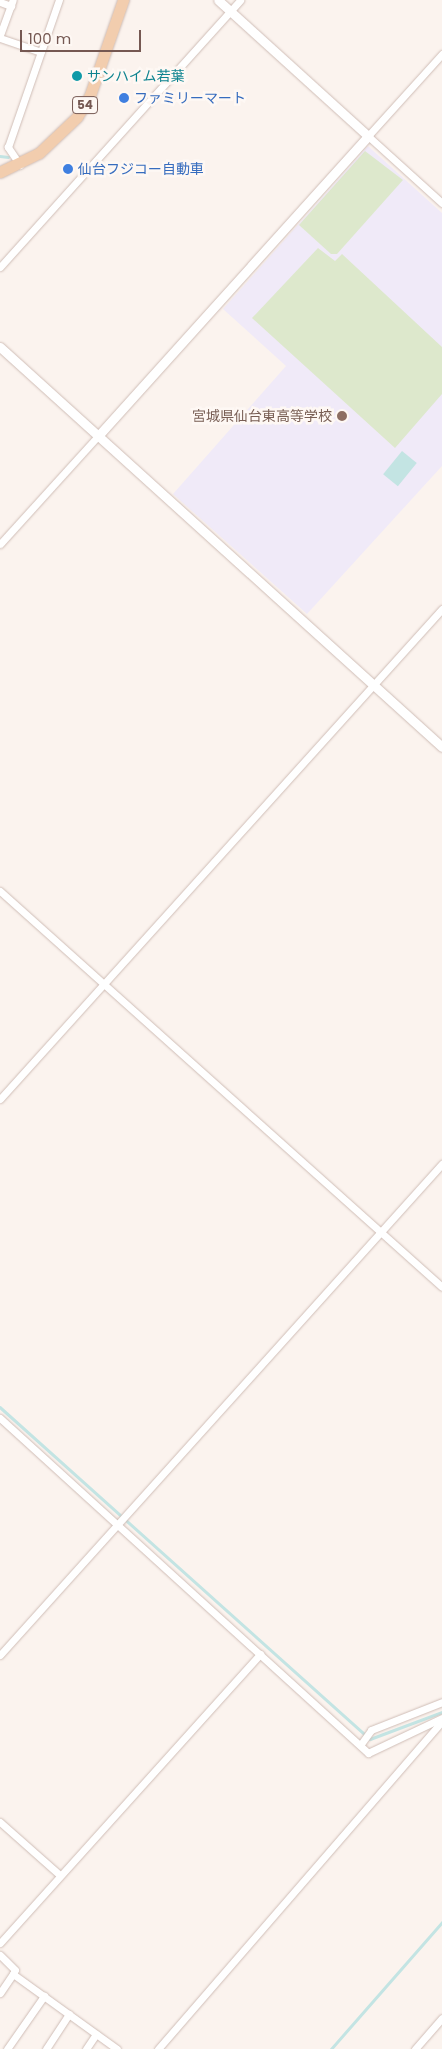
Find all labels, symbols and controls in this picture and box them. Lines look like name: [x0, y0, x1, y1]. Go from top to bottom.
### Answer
scale bar: [22, 20, 144, 52]
text: 100 m: [28, 28, 71, 49]
place label: サンハイム若葉: [87, 68, 185, 84]
marker: サンハイム若葉: [71, 70, 83, 82]
place label: ファミリーマート: [134, 90, 246, 106]
marker: ファミリーマート: [118, 92, 130, 104]
road number: 54: [71, 96, 99, 114]
place label: 仙台フジコー自動車: [78, 161, 204, 177]
marker: 仙台フジコー自動車: [62, 163, 74, 175]
place label: 宮城県仙台東高等学校: [192, 408, 332, 424]
marker: 宮城県仙台東高等学校: [336, 410, 348, 422]

